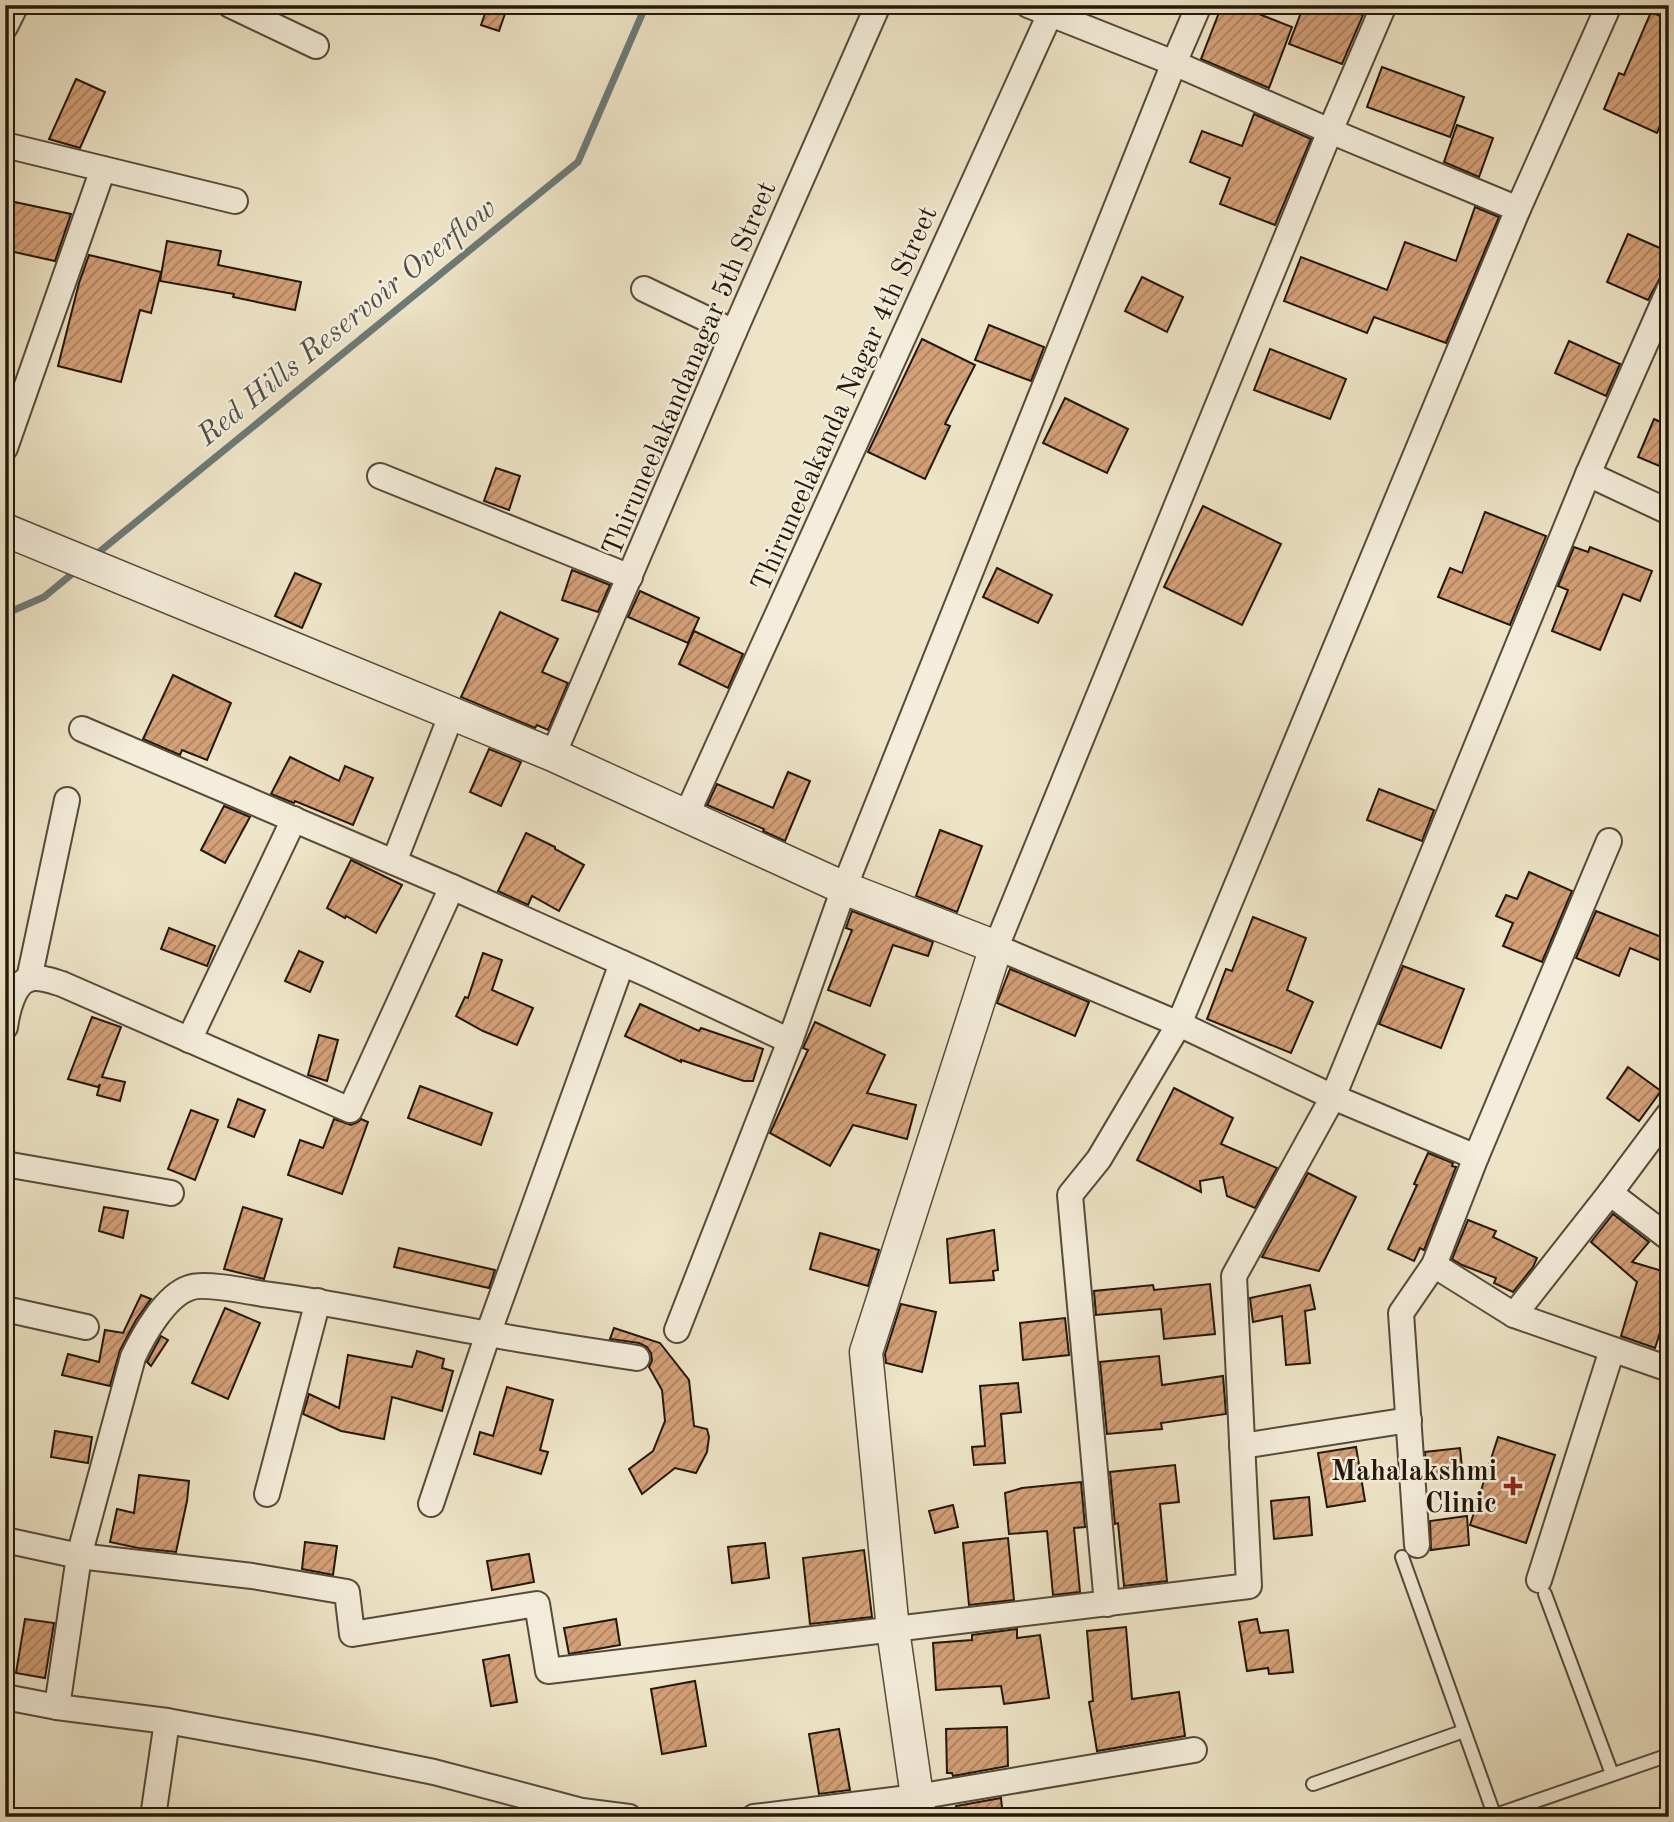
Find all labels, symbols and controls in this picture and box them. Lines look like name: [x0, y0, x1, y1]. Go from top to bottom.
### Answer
street label: Thiruneelakandanagar 5th Street: [599, 178, 783, 561]
water label: Red Hills Reservoir Overflow: [192, 193, 502, 453]
street label: Thiruneelakanda Nagar 4th Street: [748, 202, 944, 596]
place label: Mahalakshmi Clinic: [1331, 1459, 1497, 1519]
marker: Mahalakshmi Clinic: [1503, 1476, 1523, 1496]

